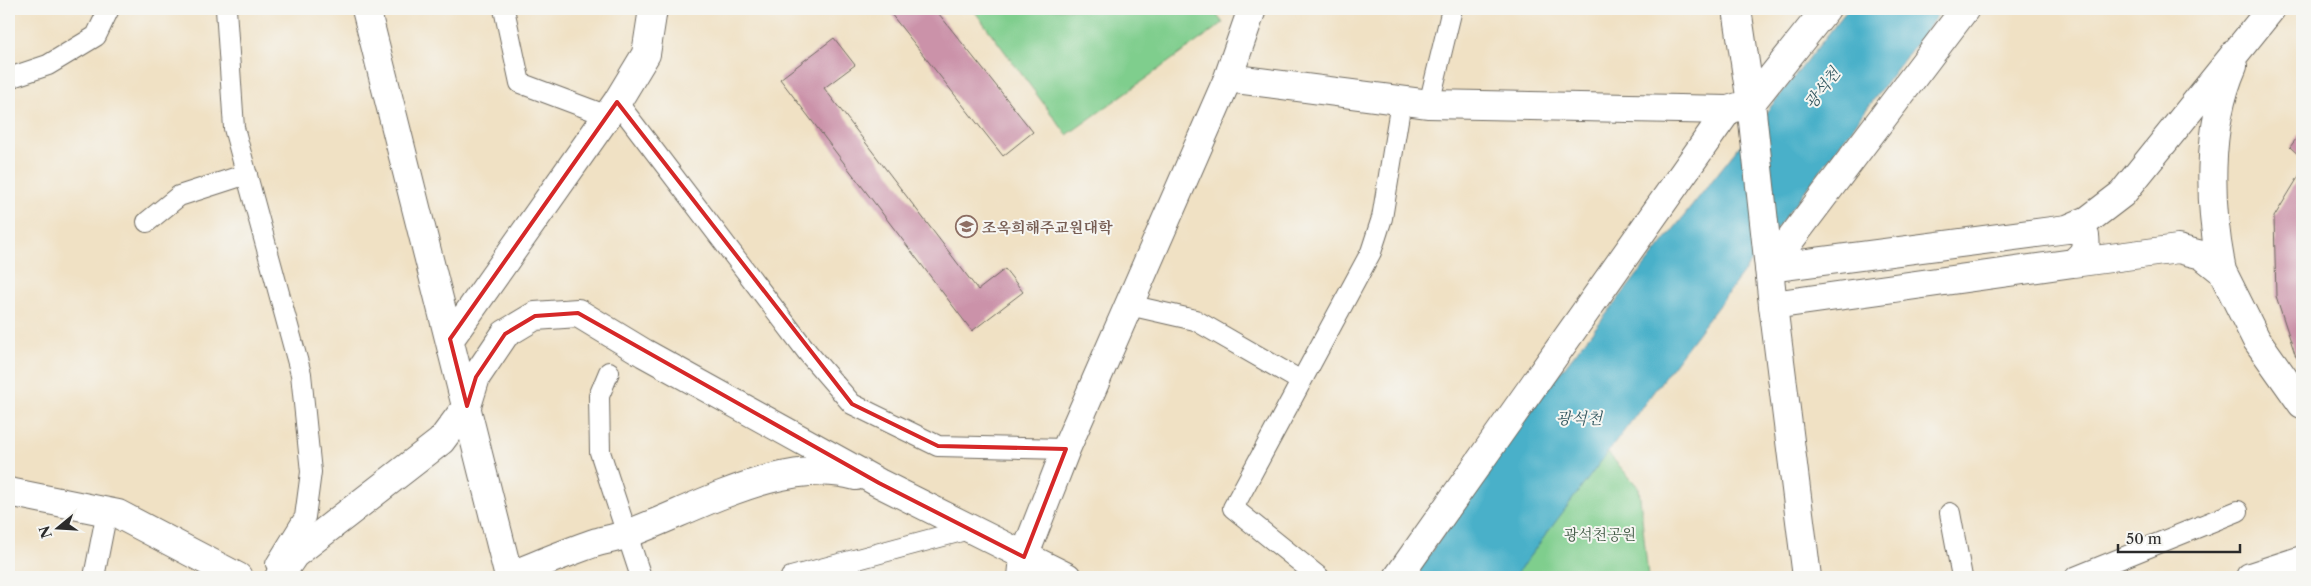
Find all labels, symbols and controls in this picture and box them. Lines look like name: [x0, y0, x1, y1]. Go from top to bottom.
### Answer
water label: 광석천: [1800, 62, 1845, 113]
school or university icon: 조옥희해주교원대학: [954, 215, 978, 239]
place label: 조옥희해주교원대학: [982, 218, 1113, 237]
water label: 광석천: [1556, 408, 1604, 428]
north arrow: [32, 504, 82, 554]
scale bar: [2118, 521, 2241, 553]
text: N: [35, 523, 56, 541]
park label: 광석천공원: [1564, 525, 1636, 544]
text: 50 m: [2126, 529, 2162, 548]

